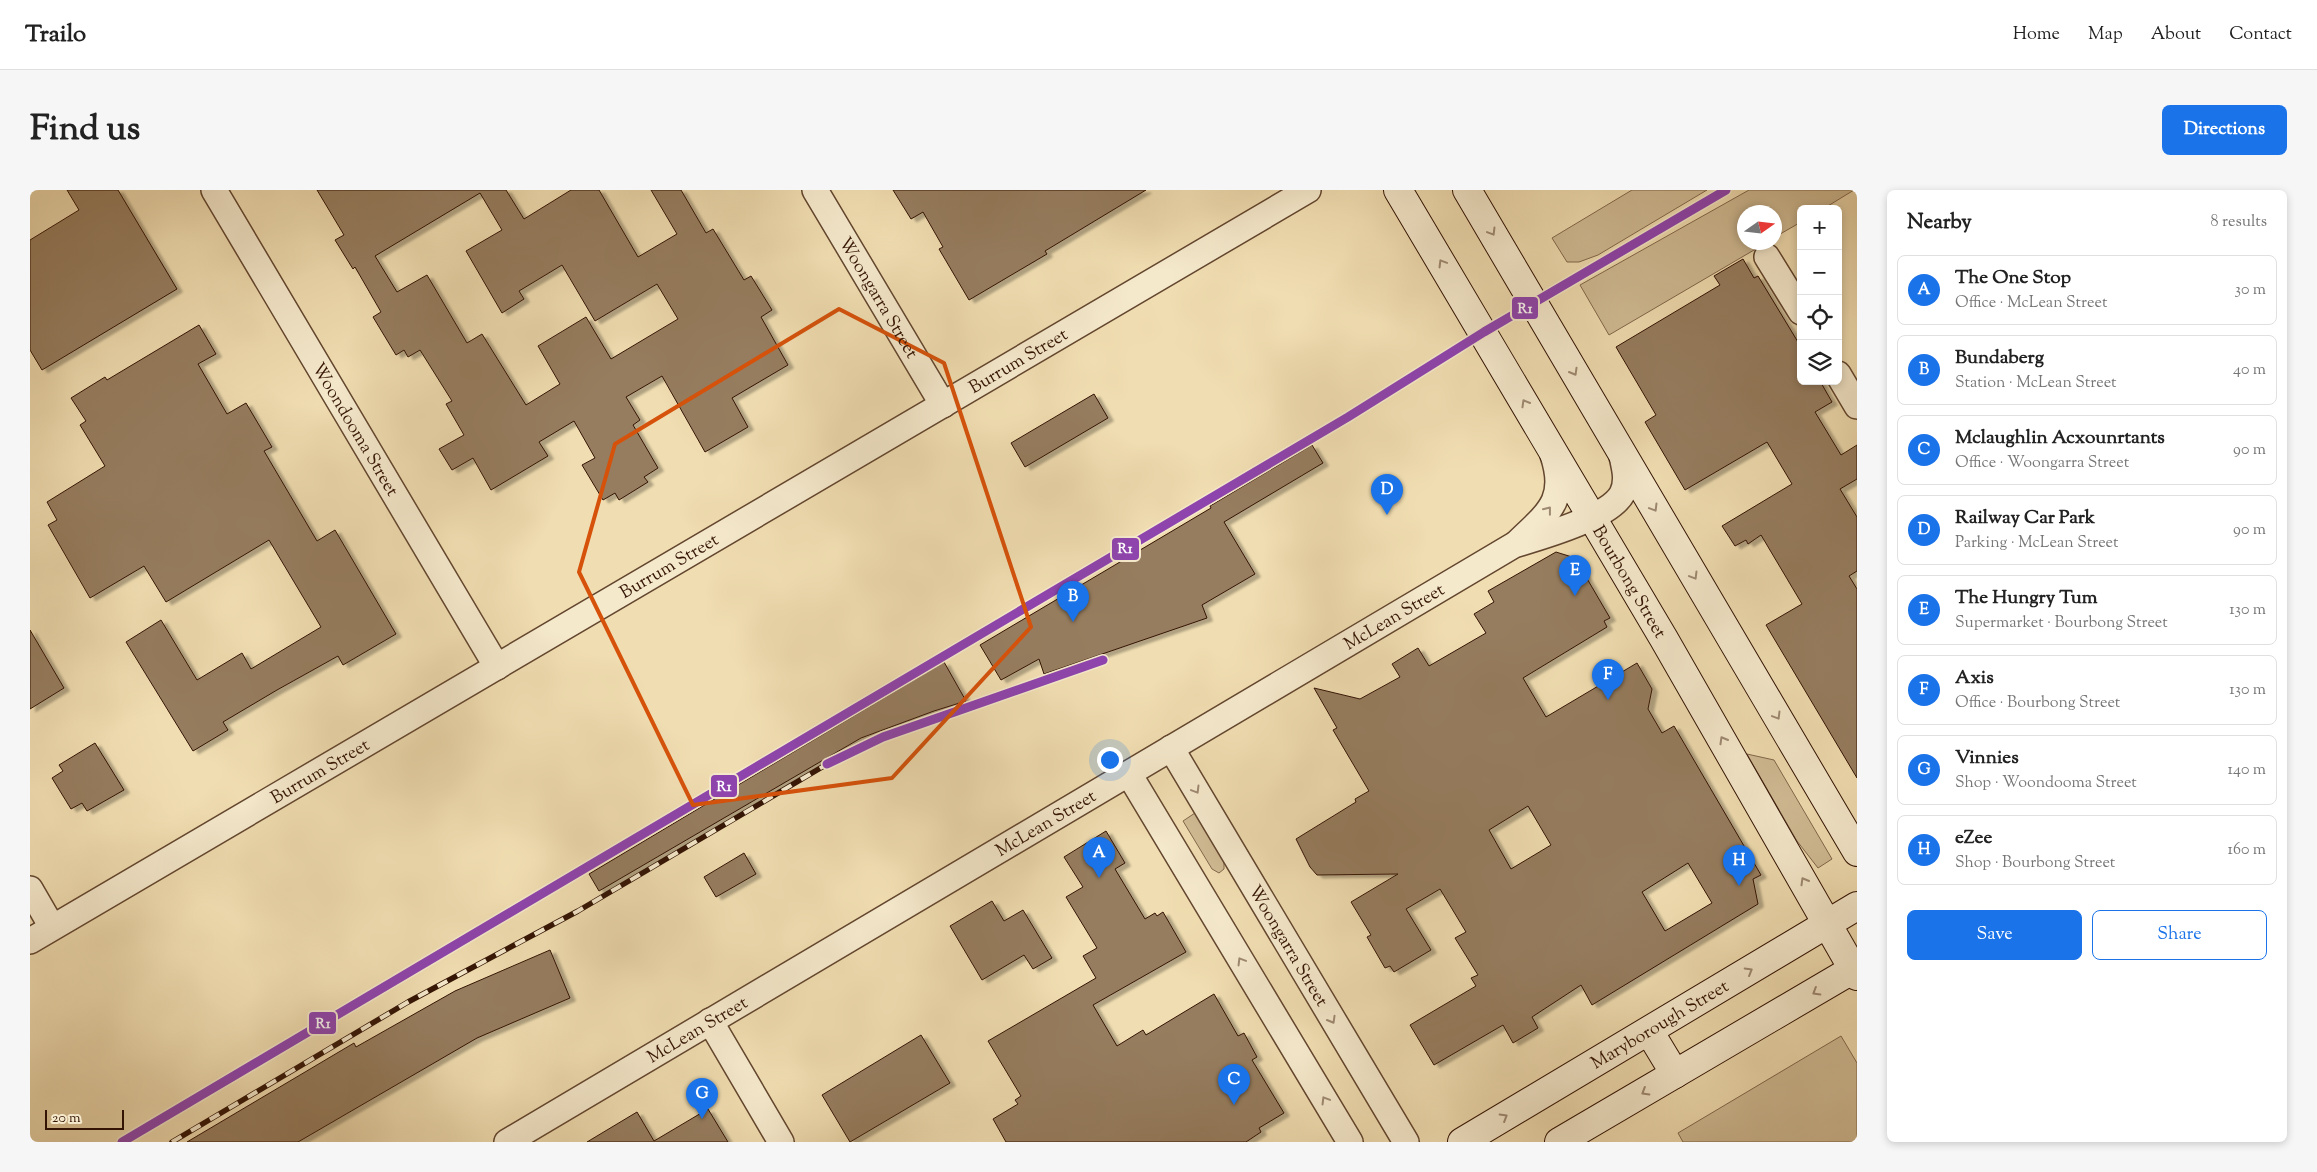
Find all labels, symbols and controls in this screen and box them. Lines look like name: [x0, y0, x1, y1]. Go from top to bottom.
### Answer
text: Trailo: [25, 18, 86, 52]
text: Home: [2013, 22, 2060, 48]
text: Map: [2088, 22, 2123, 48]
text: About: [2151, 22, 2201, 48]
text: Contact: [2229, 22, 2292, 48]
text: Find us: [30, 105, 140, 156]
button: Directions: [2162, 105, 2287, 155]
north arrow: [1737, 205, 1782, 250]
map controls: [1797, 205, 1842, 385]
button: +: [1797, 205, 1842, 250]
text: Nearby: [1907, 208, 1972, 238]
text: 8 results: [2211, 211, 2267, 234]
one-way arrow: [1486, 226, 1496, 235]
street label: Woongarra Street: [831, 233, 924, 364]
button: −: [1797, 250, 1842, 295]
one-way arrow: [1438, 259, 1448, 268]
text: The One Stop: [1955, 265, 2071, 292]
text: A: [1918, 279, 1931, 302]
text: 30 m: [2235, 279, 2266, 302]
text: Office · McLean Street: [1955, 292, 2107, 315]
button: locate: [1797, 295, 1842, 340]
line badge: R1: [1511, 296, 1539, 320]
text: R1: [1518, 300, 1533, 320]
street label: Burrum Street: [965, 323, 1073, 401]
button: layers: [1797, 340, 1842, 385]
text: Bundaberg: [1955, 345, 2044, 372]
street label: Woondooma Street: [304, 358, 404, 502]
text: B: [1919, 359, 1929, 382]
text: 40 m: [2233, 359, 2266, 382]
one-way arrow: [1568, 366, 1578, 375]
text: Station · McLean Street: [1955, 372, 2117, 395]
one-way arrow: [1521, 399, 1531, 408]
text: Mclaughlin Acxounrtants: [1955, 425, 2165, 452]
text: C: [1918, 439, 1930, 462]
text: 90 m: [2233, 439, 2266, 462]
text: Office · Woongarra Street: [1955, 452, 2129, 475]
pin: D: [1371, 474, 1403, 515]
one-way arrow: [1648, 503, 1658, 512]
text: Railway Car Park: [1955, 505, 2095, 532]
one-way arrow: [1543, 507, 1552, 516]
text: D: [1918, 519, 1930, 542]
text: 90 m: [2233, 519, 2266, 542]
street label: Bourbong Street: [1585, 521, 1672, 644]
street label: Burrum Street: [616, 528, 724, 607]
text: Parking · McLean Street: [1955, 532, 2118, 555]
line badge: R1: [1111, 537, 1140, 561]
text: R1: [1118, 540, 1133, 560]
pin: E: [1559, 555, 1591, 596]
one-way arrow: [1688, 571, 1698, 580]
street label: McLean Street: [1340, 578, 1450, 658]
pin: B: [1057, 581, 1089, 622]
text: The Hungry Tum: [1955, 585, 2097, 612]
text: E: [1919, 599, 1929, 622]
text: 130 m: [2229, 599, 2266, 622]
text: Supermarket · Bourbong Street: [1955, 612, 2168, 635]
pin: F: [1592, 659, 1624, 700]
text: Axis: [1955, 665, 1994, 692]
text: F: [1920, 679, 1928, 702]
text: 130 m: [2229, 679, 2266, 702]
text: Office · Bourbong Street: [1955, 692, 2120, 715]
one-way arrow: [1770, 711, 1780, 720]
street label: Burrum Street: [266, 733, 375, 812]
one-way arrow: [1720, 737, 1730, 746]
text: Vinnies: [1955, 745, 2019, 772]
your location: [1097, 747, 1123, 773]
text: G: [1917, 759, 1931, 782]
text: 140 m: [2228, 759, 2266, 782]
text: Shop · Woondooma Street: [1955, 772, 2137, 795]
line badge: R1: [710, 774, 738, 798]
text: R1: [717, 778, 732, 798]
street label: McLean Street: [991, 784, 1102, 864]
one-way arrow: [1190, 785, 1200, 794]
text: eZee: [1955, 825, 1992, 852]
pin: A: [1083, 837, 1115, 878]
text: H: [1918, 839, 1930, 862]
text: 160 m: [2228, 839, 2266, 862]
pin: H: [1723, 845, 1755, 886]
text: Shop · Bourbong Street: [1955, 852, 2115, 875]
one-way arrow: [1801, 878, 1811, 887]
street label: Woongarra Street: [1241, 881, 1333, 1012]
button: Save: [1907, 910, 2082, 960]
button: Share: [2092, 910, 2267, 960]
one-way arrow: [1238, 957, 1248, 966]
one-way arrow: [1744, 968, 1753, 978]
street label: Maryborough Street: [1587, 974, 1734, 1077]
one-way arrow: [1812, 986, 1821, 996]
street label: McLean Street: [643, 991, 753, 1071]
line badge: R1: [308, 1011, 337, 1035]
text: R1: [316, 1015, 331, 1035]
one-way arrow: [1326, 1015, 1336, 1024]
pin: C: [1218, 1064, 1250, 1105]
pin: G: [686, 1078, 718, 1119]
one-way arrow: [1642, 1085, 1651, 1095]
one-way arrow: [1321, 1097, 1331, 1106]
scale bar: [45, 1107, 124, 1130]
text: 20 m: [52, 1109, 81, 1129]
one-way arrow: [1499, 1114, 1508, 1124]

